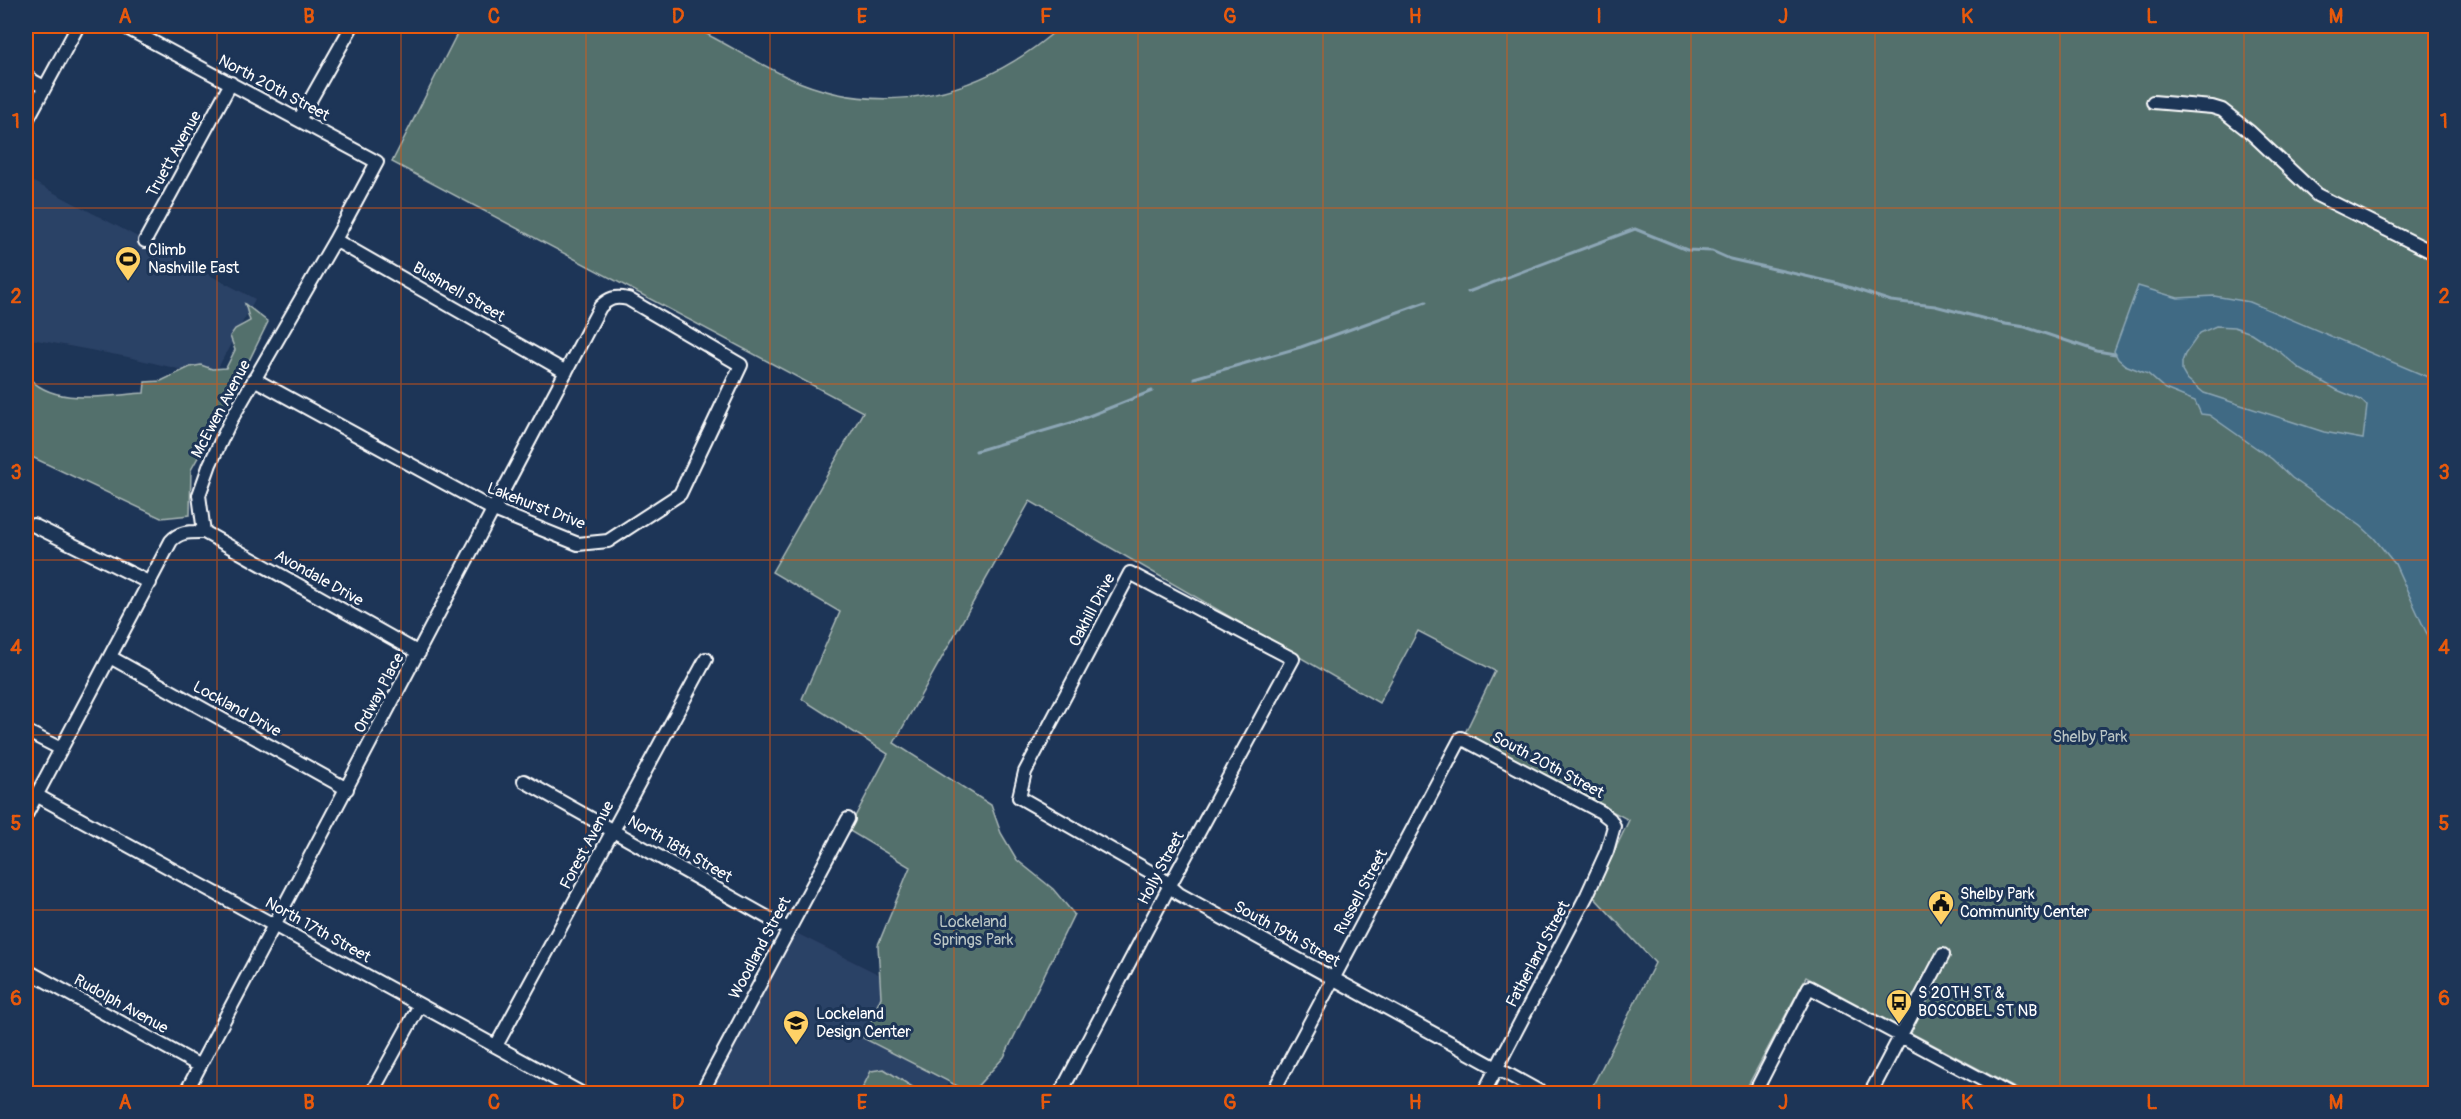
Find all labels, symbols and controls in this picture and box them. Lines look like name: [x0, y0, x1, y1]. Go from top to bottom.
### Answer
text: A: [119, 4, 132, 29]
text: B: [303, 4, 315, 29]
text: C: [488, 4, 500, 29]
text: D: [672, 4, 685, 29]
text: E: [857, 4, 868, 29]
text: F: [1040, 4, 1052, 29]
text: G: [1223, 4, 1237, 29]
text: H: [1409, 4, 1422, 29]
text: I: [1596, 4, 1602, 29]
text: J: [1778, 4, 1788, 29]
text: K: [1961, 4, 1973, 29]
text: L: [2146, 4, 2158, 29]
text: M: [2329, 4, 2343, 29]
street label: North 20th Street: [215, 50, 334, 126]
street label: Truett Avenue: [142, 107, 206, 201]
text: 1: [12, 109, 20, 134]
text: 1: [2440, 109, 2448, 134]
place label: Climb Nashville East: [148, 240, 240, 278]
sports icon: Climb Nashville East: [113, 244, 143, 282]
street label: Bushnell Street: [409, 258, 509, 327]
text: 2: [10, 284, 22, 309]
text: 2: [2438, 284, 2450, 309]
street label: McEwen Avenue: [187, 357, 255, 461]
text: 3: [10, 460, 22, 485]
text: 3: [2438, 460, 2450, 485]
street label: Lakehurst Drive: [484, 478, 588, 534]
street label: Avondale Drive: [271, 545, 367, 611]
street label: Oakhill Drive: [1064, 570, 1120, 650]
text: 4: [10, 635, 22, 660]
text: 4: [2438, 635, 2450, 660]
street label: Ordway Place: [350, 649, 409, 737]
street label: Lockland Drive: [189, 677, 285, 741]
street label: South 20th Street: [1489, 727, 1608, 803]
park label: Shelby Park: [2053, 727, 2128, 747]
street label: Forest Avenue: [555, 797, 619, 893]
text: 5: [11, 811, 22, 836]
street label: North 18th Street: [624, 811, 736, 887]
text: 5: [2439, 811, 2450, 836]
street label: Holly Street: [1133, 827, 1189, 908]
street label: Russell Street: [1330, 845, 1392, 938]
place label: Shelby Park Community Center: [1960, 884, 2090, 922]
public building icon: Shelby Park Community Center: [1926, 888, 1956, 926]
street label: North 17th Street: [262, 893, 375, 968]
street label: Woodland Street: [725, 893, 796, 1003]
street label: South 19th Street: [1230, 896, 1344, 972]
street label: Fatherland Street: [1502, 897, 1575, 1011]
park label: Lockeland Springs Park: [932, 912, 1014, 950]
street label: Rudolph Avenue: [70, 970, 172, 1038]
place label: S 20TH ST & BOSCOBEL ST NB: [1918, 983, 2037, 1021]
text: 6: [10, 986, 22, 1011]
text: 6: [2438, 986, 2450, 1011]
bus stop icon: S 20TH ST & BOSCOBEL ST NB: [1884, 987, 1914, 1025]
place label: Lockeland Design Center: [816, 1004, 911, 1042]
school or university icon: Lockeland Design Center: [781, 1008, 811, 1046]
text: A: [119, 1090, 132, 1115]
text: B: [303, 1090, 315, 1115]
text: C: [488, 1090, 500, 1115]
text: D: [672, 1090, 685, 1115]
text: E: [857, 1090, 868, 1115]
text: F: [1040, 1090, 1052, 1115]
text: G: [1223, 1090, 1237, 1115]
text: H: [1409, 1090, 1422, 1115]
text: I: [1596, 1090, 1602, 1115]
text: J: [1778, 1090, 1788, 1115]
text: K: [1961, 1090, 1973, 1115]
text: L: [2146, 1090, 2158, 1115]
text: M: [2329, 1090, 2343, 1115]

